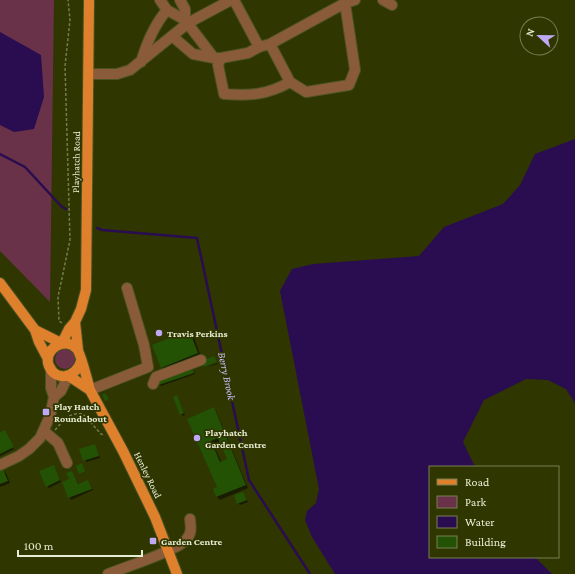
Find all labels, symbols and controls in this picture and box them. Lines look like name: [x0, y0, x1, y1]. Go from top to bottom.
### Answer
north arrow: [519, 16, 559, 56]
text: N: [523, 26, 537, 38]
street label: Playhatch Road: [70, 130, 82, 193]
marker: Travis Perkins: [154, 328, 164, 338]
place label: Travis Perkins: [167, 328, 227, 339]
water label: Berry Brook: [215, 351, 238, 402]
place label: Play Hatch Roundabout: [54, 401, 107, 424]
marker: Play Hatch Roundabout: [41, 407, 51, 417]
place label: Playhatch Garden Centre: [205, 427, 267, 450]
marker: Playhatch Garden Centre: [192, 433, 202, 443]
street label: Henley Road: [132, 450, 164, 501]
legend: [429, 466, 559, 558]
text: Road: [465, 475, 490, 489]
text: Park: [465, 495, 487, 509]
text: Water: [465, 515, 495, 529]
scale bar: [18, 532, 142, 558]
text: Building: [465, 535, 506, 549]
marker: Garden Centre: [148, 536, 158, 546]
place label: Garden Centre: [161, 536, 223, 547]
text: 100 m: [24, 539, 54, 553]

